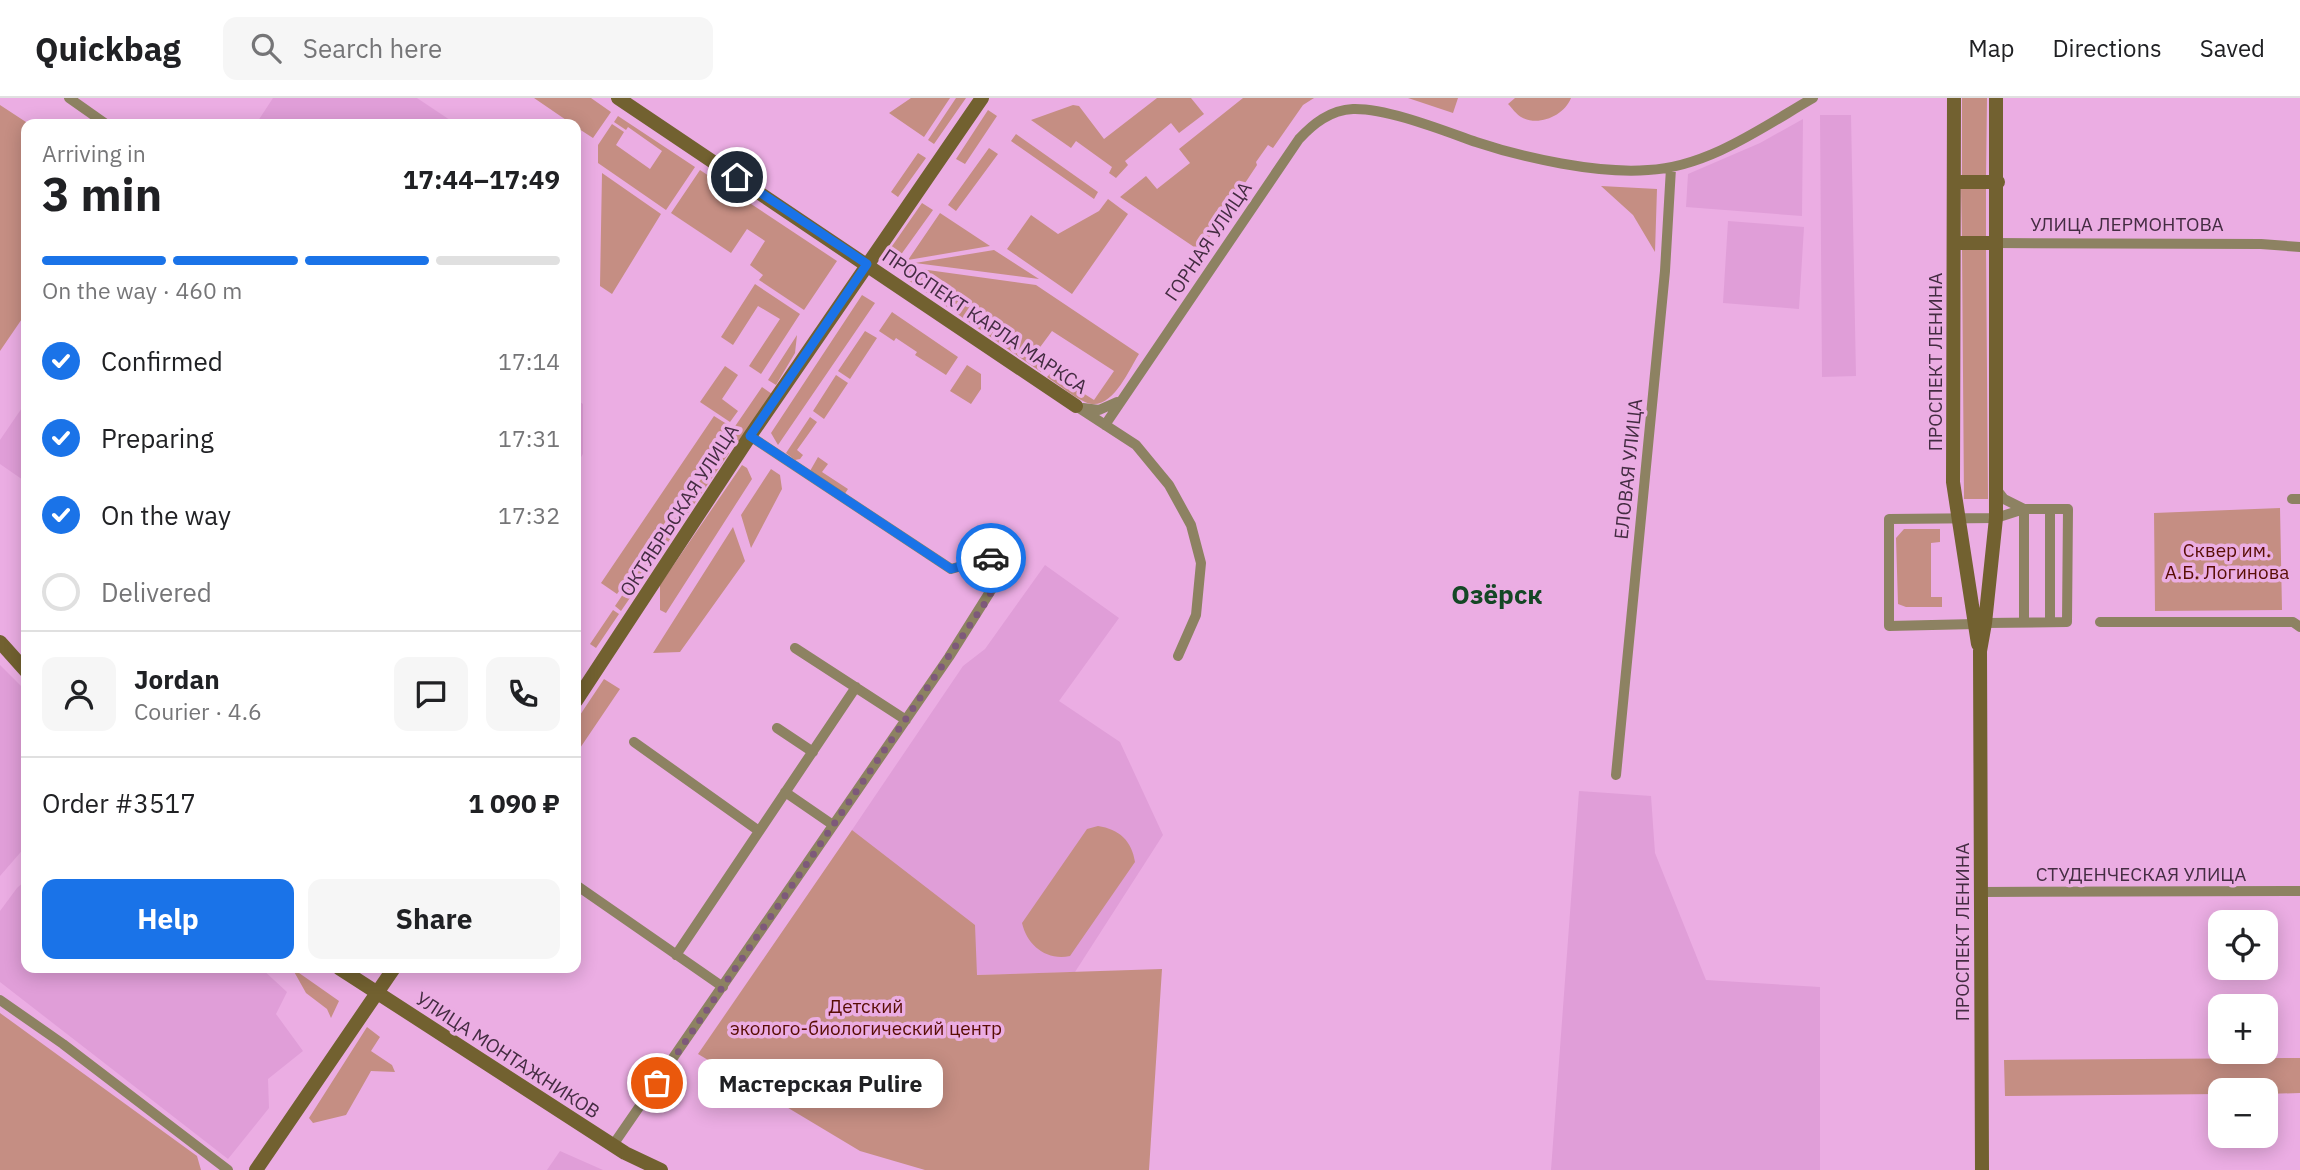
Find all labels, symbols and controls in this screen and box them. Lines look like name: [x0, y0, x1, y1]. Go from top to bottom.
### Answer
search box: [223, 17, 713, 80]
text: Quickbag: [35, 27, 181, 70]
icon: search: [247, 29, 285, 67]
text: Search here: [303, 31, 442, 65]
text: Map: [1968, 32, 2014, 64]
text: Directions: [2052, 32, 2162, 64]
text: Saved: [2200, 32, 2265, 64]
text: Arriving in: [42, 138, 146, 168]
pin: [707, 147, 767, 207]
icon: home: [718, 158, 756, 196]
text: 17:44–17:49: [403, 162, 560, 196]
text: 3 min: [42, 164, 162, 224]
street label: ГОРНАЯ УЛИЦА: [1159, 177, 1257, 305]
street label: УЛИЦА ЛЕРМОНТОВА: [2030, 212, 2224, 236]
street label: ПРОСПЕКТ КАРЛА МАРКСА: [878, 243, 1092, 399]
street label: ПРОСПЕКТ ЛЕНИНА: [1923, 273, 1947, 451]
text: On the way · 460 m: [42, 275, 242, 305]
icon: check: [42, 342, 80, 380]
text: Confirmed: [101, 344, 223, 378]
text: 17:14: [498, 346, 560, 376]
street label: ЕЛОВАЯ УЛИЦА: [1609, 397, 1647, 541]
icon: check: [42, 419, 80, 457]
street label: ОКТЯБРЬСКАЯ УЛИЦА: [614, 419, 744, 601]
text: Preparing: [101, 421, 214, 455]
text: 17:31: [498, 423, 560, 453]
icon: check: [42, 496, 80, 534]
text: On the way: [101, 498, 231, 532]
text: 17:32: [498, 500, 560, 530]
courier: [956, 523, 1026, 593]
park label: Сквер им. А.Б. Логинова: [2165, 538, 2289, 584]
icon: car: [972, 539, 1010, 577]
text: Delivered: [101, 575, 212, 609]
district label: Озёрск: [1451, 577, 1543, 611]
button: person: [42, 657, 116, 731]
button: chat: [394, 657, 468, 731]
button: phone: [486, 657, 560, 731]
text: Jordan: [134, 662, 220, 696]
text: Courier · 4.6: [134, 696, 262, 726]
text: Order #3517: [42, 786, 196, 820]
text: 1 090 ₽: [468, 786, 560, 820]
street label: ПРОСПЕКТ ЛЕНИНА: [1950, 843, 1974, 1021]
street label: СТУДЕНЧЕСКАЯ УЛИЦА: [2036, 862, 2246, 886]
button: Help: [42, 879, 294, 959]
button: Share: [308, 879, 560, 959]
map controls: [2208, 910, 2278, 1148]
button: locate: [2208, 910, 2278, 980]
street label: УЛИЦА МОНТАЖНИКОВ: [411, 986, 605, 1124]
park label: Детский эколого-биологический центр: [730, 994, 1002, 1040]
button: +: [2208, 994, 2278, 1064]
pin: [627, 1053, 687, 1113]
callout: Мастерская Pulire: [699, 1058, 944, 1108]
icon: bag: [638, 1064, 676, 1102]
text: Мастерская Pulire: [719, 1068, 922, 1098]
button: −: [2208, 1078, 2278, 1148]

